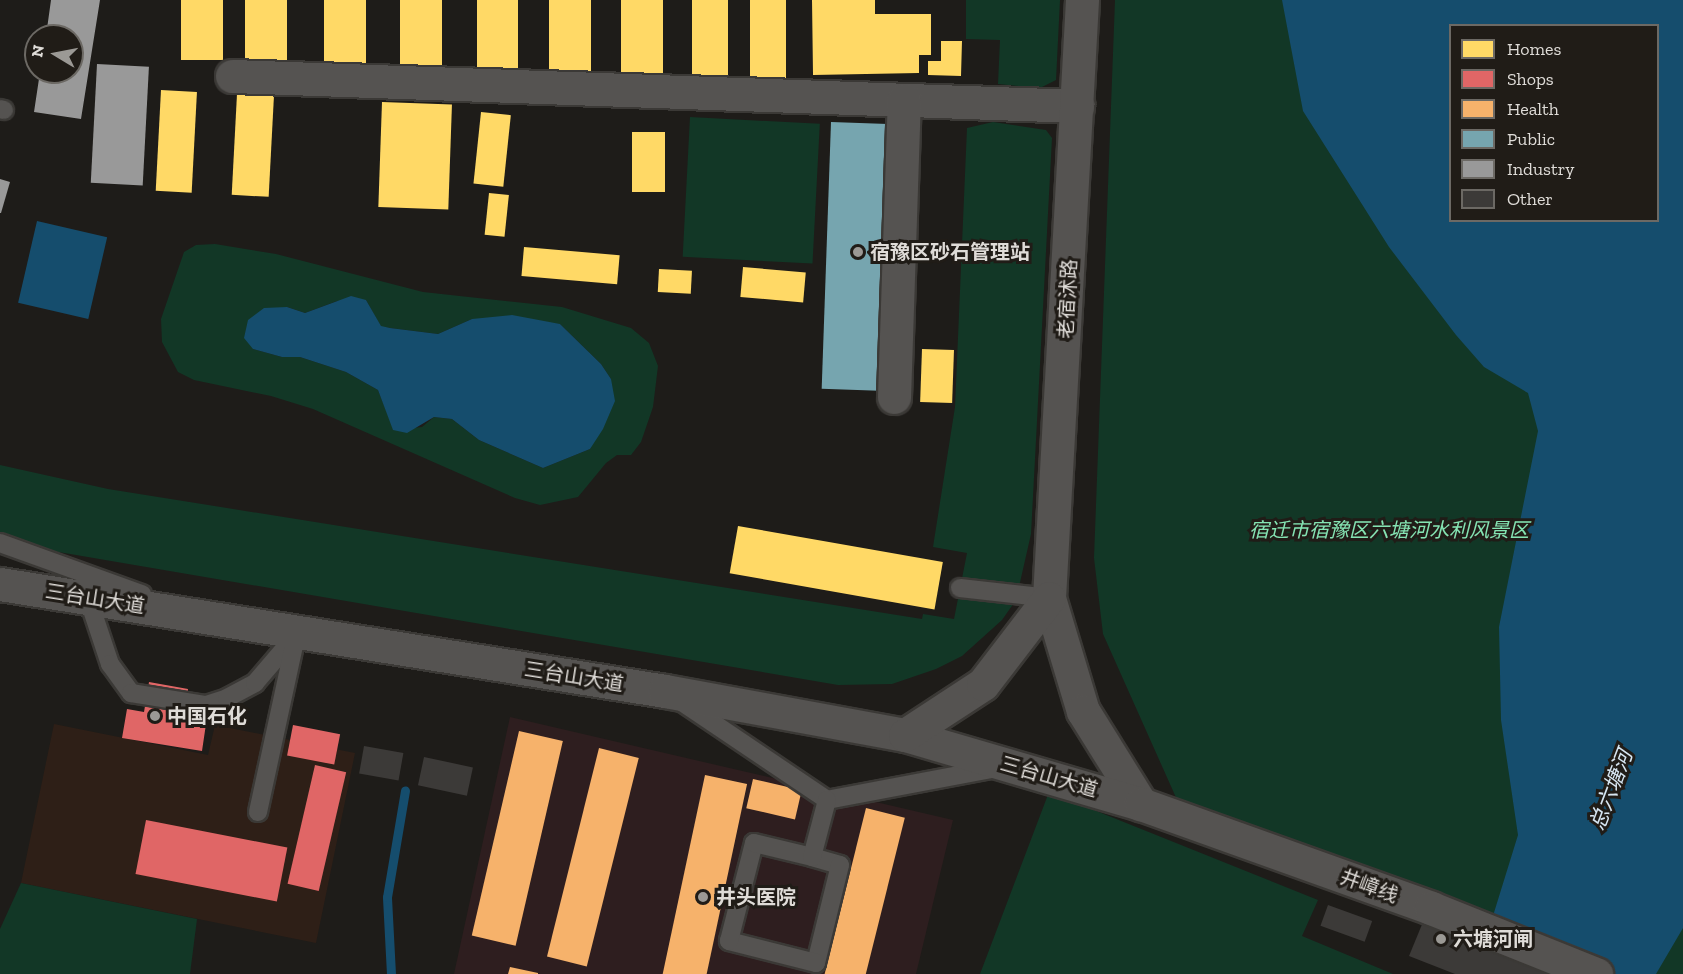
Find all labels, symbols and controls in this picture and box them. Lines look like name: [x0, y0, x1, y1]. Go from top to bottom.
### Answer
north arrow: [24, 24, 84, 84]
legend: [1449, 24, 1659, 222]
text: Homes: [1507, 38, 1561, 60]
text: N: [27, 43, 48, 59]
text: Shops: [1507, 68, 1554, 90]
text: Health: [1507, 98, 1559, 120]
text: Public: [1507, 128, 1555, 150]
text: Industry: [1507, 158, 1574, 180]
text: Other: [1507, 188, 1553, 210]
place label: 宿豫区砂石管理站: [870, 240, 1030, 264]
marker: 宿豫区砂石管理站: [851, 245, 865, 259]
street label: 老宿沭路: [1054, 258, 1082, 340]
park label: 宿迁市宿豫区六塘河水利风景区: [1249, 518, 1529, 542]
street label: 三台山大道: [44, 579, 146, 619]
street label: 三台山大道: [523, 657, 625, 697]
place label: 中国石化: [167, 704, 247, 728]
marker: 中国石化: [148, 709, 162, 723]
water label: 总六塘河: [1584, 746, 1638, 834]
street label: 三台山大道: [998, 752, 1100, 802]
street label: 井嶂线: [1337, 864, 1401, 908]
place label: 井头医院: [716, 885, 796, 909]
marker: 井头医院: [694, 888, 712, 906]
place label: 六塘河闸: [1453, 927, 1533, 951]
marker: 六塘河闸: [1434, 932, 1448, 946]

